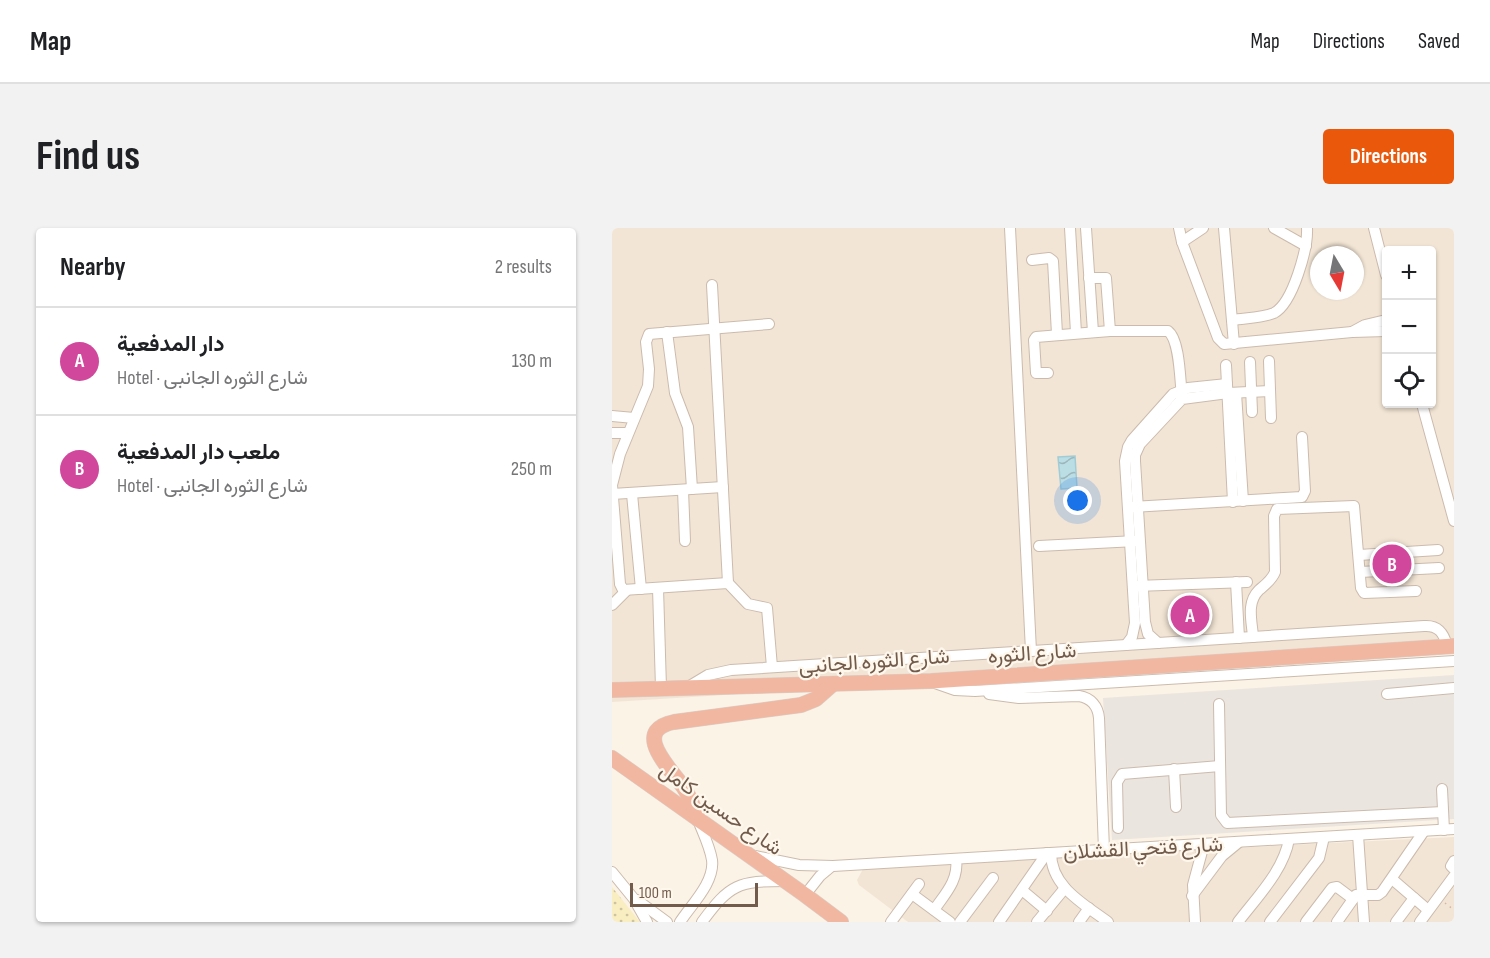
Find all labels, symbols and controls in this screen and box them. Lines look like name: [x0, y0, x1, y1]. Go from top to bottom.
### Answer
text: Map: [30, 25, 71, 58]
text: Map: [1250, 29, 1280, 54]
text: Directions: [1313, 29, 1385, 54]
text: Saved: [1418, 29, 1460, 54]
button: Directions: [1323, 129, 1454, 184]
text: Find us: [36, 131, 140, 182]
north arrow: [1310, 246, 1364, 300]
map controls: [1382, 246, 1436, 408]
button: +: [1382, 246, 1436, 300]
text: Nearby: [60, 252, 126, 283]
text: 2 results: [495, 255, 552, 279]
button: −: [1382, 300, 1436, 354]
text: دار المدفعية: [117, 331, 224, 358]
text: A: [75, 349, 84, 373]
text: 130 m: [512, 349, 552, 373]
button: locate: [1382, 354, 1436, 408]
text: Hotel · شارع الثوره الجانبى: [117, 366, 308, 390]
text: ملعب دار المدفعية: [117, 439, 280, 466]
text: B: [75, 457, 84, 481]
text: 250 m: [511, 457, 552, 481]
text: Hotel · شارع الثوره الجانبى: [117, 474, 308, 498]
your location: [1063, 486, 1092, 515]
pin: B: [1372, 542, 1412, 586]
pin: A: [1170, 592, 1210, 638]
street label: شارع الثوره: [987, 638, 1077, 670]
street label: شارع الثوره الجانبى: [798, 644, 951, 680]
street label: شارع حسين كامل: [654, 758, 787, 862]
street label: شارع فتحي القشلان: [1063, 832, 1224, 869]
scale bar: [630, 880, 758, 908]
text: 100 m: [639, 884, 672, 903]

